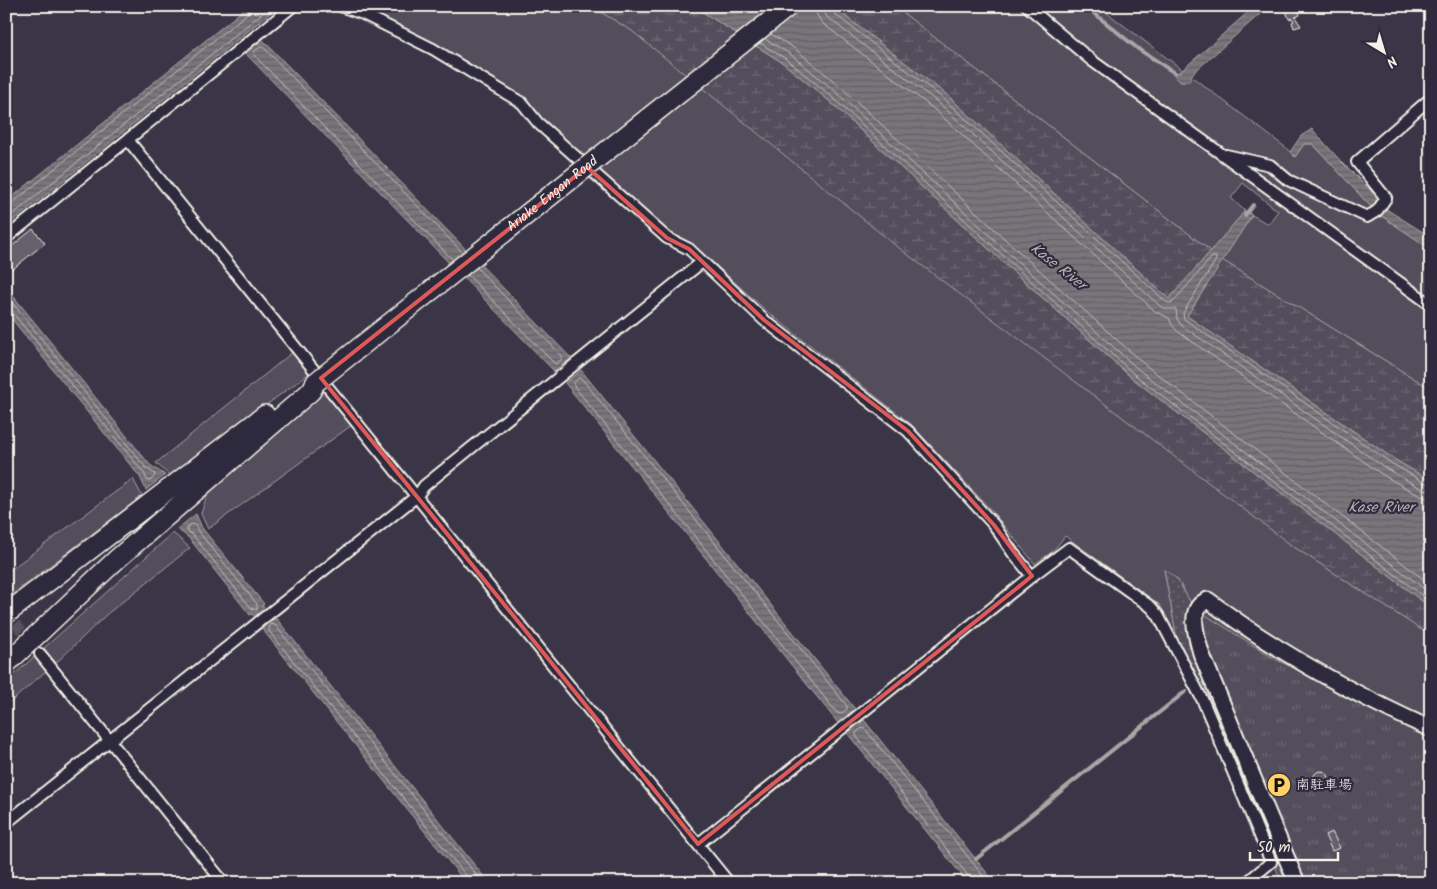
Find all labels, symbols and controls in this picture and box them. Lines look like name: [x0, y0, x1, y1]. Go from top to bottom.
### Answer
north arrow: [1360, 28, 1410, 78]
text: N: [1381, 50, 1402, 73]
street label: Ariake Engan Road: [502, 150, 604, 237]
water label: Kase River: [1025, 237, 1094, 298]
water label: Kase River: [1348, 496, 1417, 520]
parking icon: 南駐車場: [1266, 772, 1292, 798]
place label: 南駐車場: [1296, 774, 1352, 796]
scale bar: [1250, 829, 1337, 861]
text: 50 m: [1257, 836, 1291, 860]

